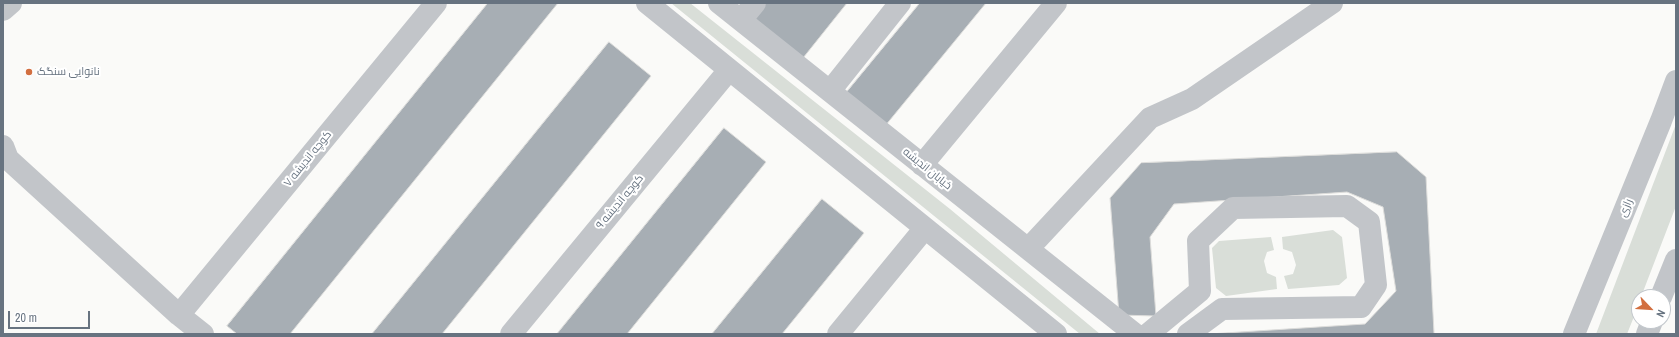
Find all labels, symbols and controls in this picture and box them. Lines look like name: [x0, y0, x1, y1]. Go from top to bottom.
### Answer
place label: نانوایی سنگک: [37, 65, 100, 79]
marker: نانوایی سنگک: [24, 67, 34, 77]
street label: کوچه اندیشه ۷: [281, 128, 335, 190]
street label: خیابان اندیشه: [900, 145, 954, 193]
street label: کوچه اندیشه ۹: [593, 172, 647, 232]
street label: رازی: [1616, 197, 1636, 219]
north arrow: [1631, 289, 1671, 329]
scale bar: [10, 303, 92, 329]
text: N: [1653, 308, 1669, 320]
text: 20 m: [15, 310, 37, 326]

